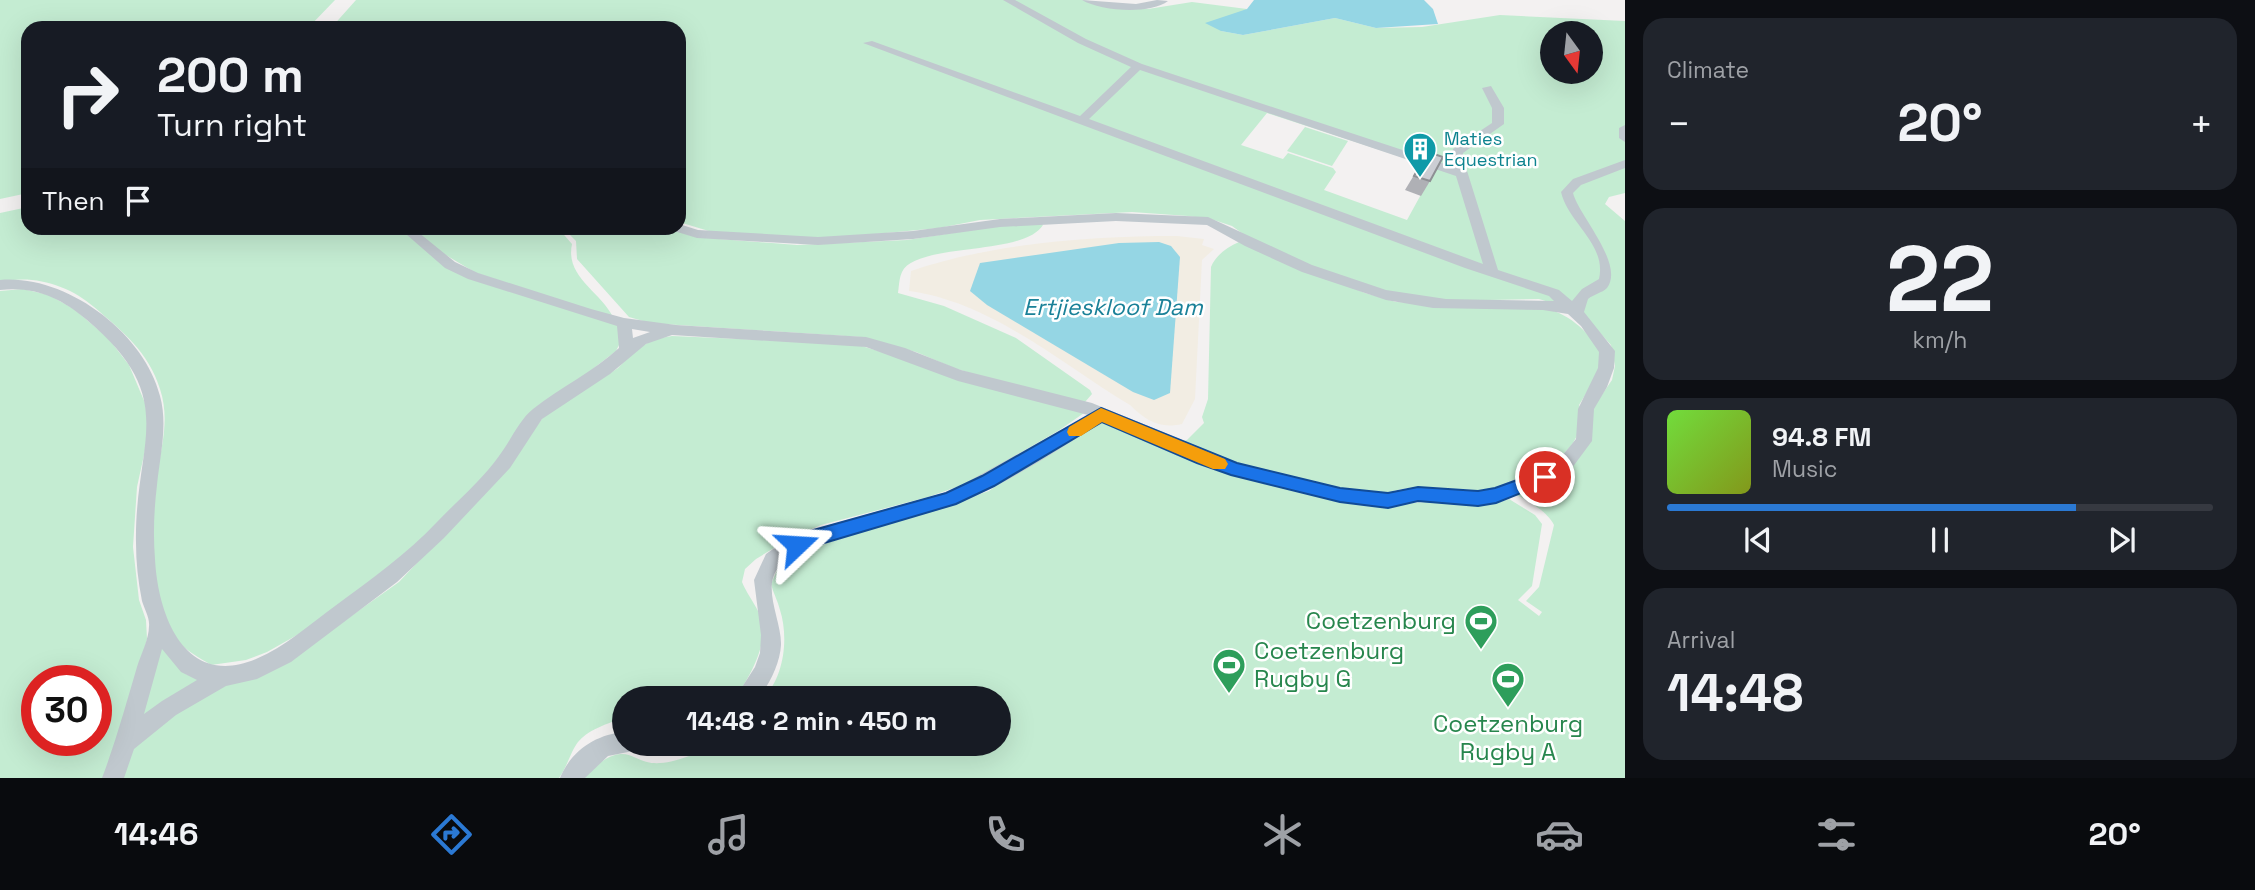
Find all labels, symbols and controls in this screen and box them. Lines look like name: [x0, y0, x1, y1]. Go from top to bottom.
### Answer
north arrow: [1540, 21, 1603, 84]
map controls: [1540, 21, 1603, 84]
text: 200 m: [157, 44, 304, 106]
icon: right: [42, 49, 133, 140]
text: Climate: [1667, 55, 1749, 85]
text: 20°: [1897, 90, 1983, 156]
text: −: [1667, 100, 1691, 148]
text: +: [2189, 100, 2213, 148]
text: Turn right: [157, 105, 307, 145]
place label: Maties Equestrian: [1444, 127, 1538, 171]
building icon: Maties Equestrian: [1401, 130, 1439, 179]
icon: arrive: [119, 182, 157, 220]
text: Then: [42, 184, 105, 218]
text: 22: [1886, 221, 1994, 338]
water label: Ertjieskloof Dam: [1023, 292, 1204, 322]
text: km/h: [1913, 325, 1967, 355]
text: 94.8 FM: [1772, 420, 1871, 454]
pin: [1515, 447, 1575, 507]
text: Music: [1772, 454, 1837, 484]
icon: arrive: [1526, 458, 1564, 496]
position arrow: [760, 508, 834, 582]
icon: previous: [1739, 521, 1777, 559]
icon: pause: [1921, 521, 1959, 559]
icon: next: [2103, 521, 2141, 559]
sports icon: Coetzenburg: [1462, 602, 1500, 651]
place label: Coetzenburg: [1306, 605, 1456, 636]
text: Arrival: [1667, 625, 1735, 655]
place label: Coetzenburg Rugby G: [1254, 635, 1404, 694]
sports icon: Coetzenburg Rugby G: [1210, 646, 1248, 695]
sports icon: Coetzenburg Rugby A: [1489, 660, 1527, 709]
text: 14:48: [1667, 660, 1803, 726]
speed limit sign: 30: [21, 665, 112, 756]
text: 14:48 · 2 min · 450 m: [686, 704, 937, 738]
place label: Coetzenburg Rugby A: [1433, 708, 1583, 767]
icon: directions: [427, 810, 476, 859]
icon: music: [704, 810, 753, 859]
icon: phone: [981, 810, 1030, 859]
icon: climate: [1258, 810, 1307, 859]
icon: car: [1535, 810, 1584, 859]
icon: filters: [1812, 810, 1861, 859]
text: 14:46: [114, 814, 198, 854]
text: 20°: [2089, 814, 2141, 854]

